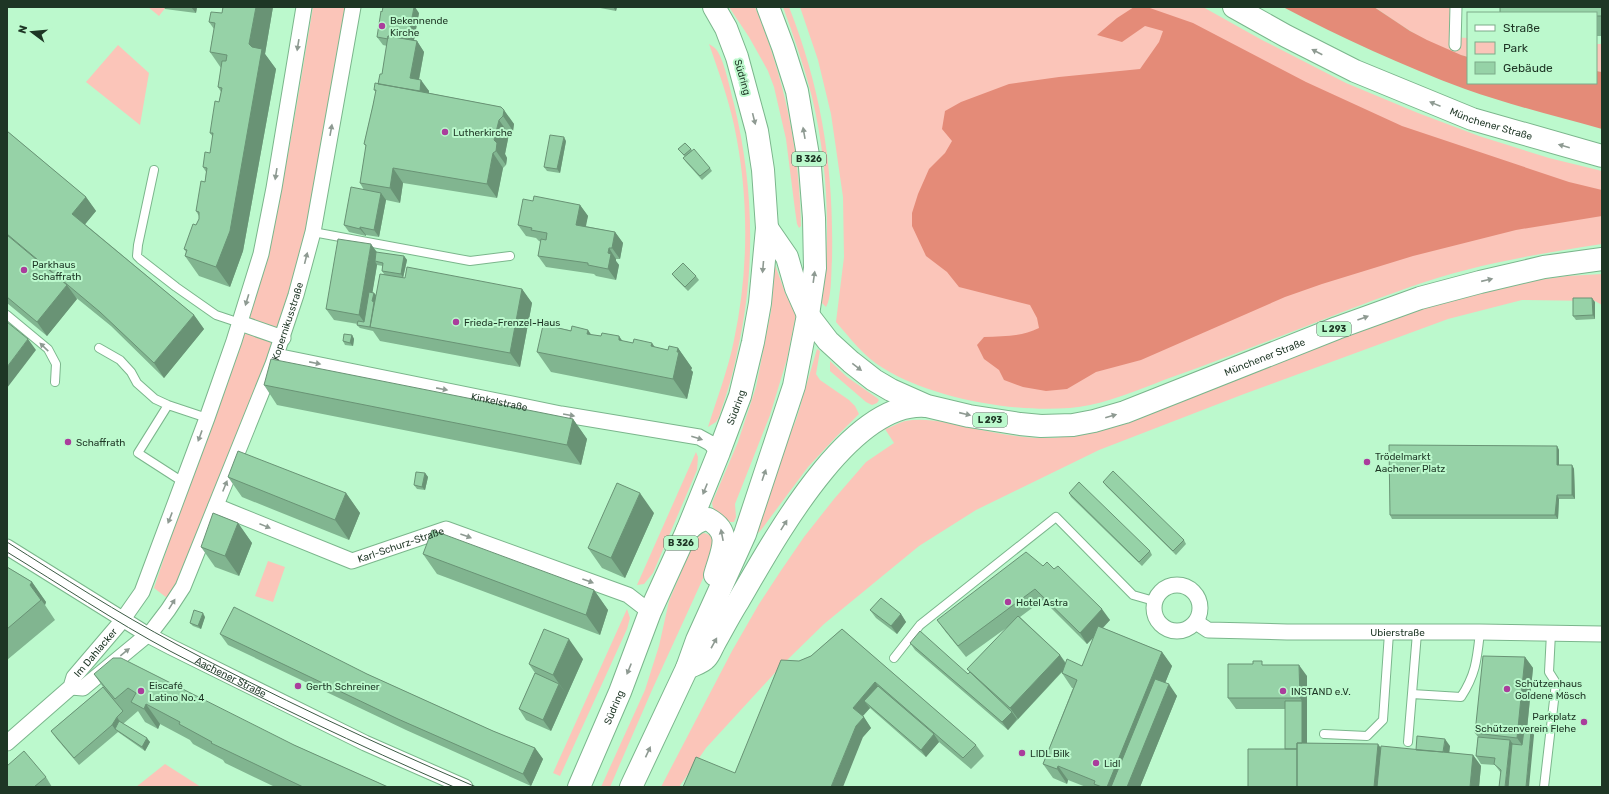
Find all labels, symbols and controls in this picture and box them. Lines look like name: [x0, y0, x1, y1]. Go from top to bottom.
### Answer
north arrow: [12, 12, 52, 52]
legend: [1467, 12, 1597, 84]
place label: Bekennende Kirche: [390, 15, 449, 39]
marker: Bekennende Kirche: [377, 21, 387, 31]
text: Straße: [1503, 21, 1540, 35]
text: N: [16, 24, 30, 35]
one-way arrow: [294, 39, 300, 52]
text: Park: [1503, 41, 1529, 55]
one-way arrow: [1311, 49, 1322, 55]
street label: Südring: [731, 58, 753, 96]
text: Gebäude: [1503, 61, 1553, 75]
one-way arrow: [1430, 101, 1441, 107]
street label: Münchener Straße: [1448, 106, 1534, 143]
one-way arrow: [751, 113, 757, 125]
one-way arrow: [328, 124, 334, 137]
marker: Lutherkirche: [440, 127, 450, 137]
place label: Lutherkirche: [453, 127, 513, 139]
one-way arrow: [801, 127, 807, 140]
one-way arrow: [1558, 143, 1570, 149]
road number: B 326: [792, 152, 826, 166]
one-way arrow: [273, 168, 279, 180]
one-way arrow: [303, 252, 309, 264]
place label: Parkhaus Schaffrath: [32, 259, 81, 283]
one-way arrow: [759, 261, 766, 273]
marker: Parkhaus Schaffrath: [19, 265, 29, 275]
one-way arrow: [811, 271, 817, 283]
one-way arrow: [1481, 277, 1493, 283]
street label: Kopernikusstraße: [270, 281, 306, 362]
one-way arrow: [244, 294, 250, 306]
one-way arrow: [1357, 315, 1369, 321]
marker: Frieda-Frenzel-Haus: [451, 317, 461, 327]
place label: Frieda-Frenzel-Haus: [464, 317, 560, 329]
road number: L 293: [1317, 322, 1351, 336]
street label: Münchener Straße: [1223, 336, 1307, 379]
one-way arrow: [39, 342, 49, 352]
one-way arrow: [308, 361, 321, 367]
one-way arrow: [852, 362, 863, 371]
one-way arrow: [436, 387, 448, 393]
street label: Südring: [725, 389, 748, 427]
street label: Kinkelstraße: [470, 391, 529, 414]
one-way arrow: [563, 412, 576, 418]
one-way arrow: [959, 412, 971, 418]
road number: L 293: [973, 413, 1007, 427]
one-way arrow: [1106, 413, 1118, 419]
one-way arrow: [197, 431, 203, 443]
one-way arrow: [692, 435, 704, 441]
marker: Schaffrath: [63, 437, 73, 447]
place label: Schaffrath: [76, 437, 125, 449]
place label: Trödelmarkt Aachener Platz: [1375, 451, 1445, 475]
marker: Trödelmarkt Aachener Platz: [1362, 457, 1372, 467]
one-way arrow: [761, 469, 767, 481]
one-way arrow: [222, 479, 228, 491]
one-way arrow: [701, 483, 707, 495]
one-way arrow: [166, 513, 172, 525]
one-way arrow: [780, 520, 788, 530]
one-way arrow: [260, 524, 272, 530]
street label: Karl-Schurz-Straße: [356, 525, 446, 566]
one-way arrow: [719, 529, 725, 541]
one-way arrow: [460, 534, 472, 540]
road number: B 326: [664, 536, 698, 550]
one-way arrow: [583, 578, 595, 584]
marker: Hotel Astra: [1003, 597, 1013, 607]
place label: Hotel Astra: [1016, 597, 1068, 609]
one-way arrow: [168, 599, 176, 609]
street label: Im Dahlacker: [72, 626, 120, 680]
street label: Ubierstraße: [1370, 627, 1425, 639]
one-way arrow: [711, 637, 718, 648]
one-way arrow: [119, 648, 130, 657]
street label: Aachener Straße: [193, 655, 268, 700]
one-way arrow: [626, 664, 632, 675]
place label: Schützenhaus Goldene Mösch: [1515, 678, 1586, 702]
place label: Eiscafé Latino No. 4: [149, 680, 204, 704]
marker: Gerth Schreiner: [293, 681, 303, 691]
place label: Gerth Schreiner: [306, 681, 380, 693]
marker: Schützenhaus Goldene Mösch: [1502, 684, 1512, 694]
marker: Eiscafé Latino No. 4: [136, 686, 146, 696]
marker: INSTAND e.V.: [1278, 686, 1288, 696]
place label: INSTAND e.V.: [1291, 686, 1351, 698]
street label: Südring: [602, 688, 627, 727]
place label: Parkplatz Schützenverein Flehe: [1475, 711, 1576, 735]
marker: Parkplatz Schützenverein Flehe: [1579, 717, 1589, 727]
one-way arrow: [645, 746, 651, 757]
marker: LIDL Bilk: [1017, 748, 1027, 758]
place label: LIDL Bilk: [1030, 748, 1071, 760]
marker: Lidl: [1091, 758, 1101, 768]
place label: Lidl: [1104, 758, 1120, 770]

